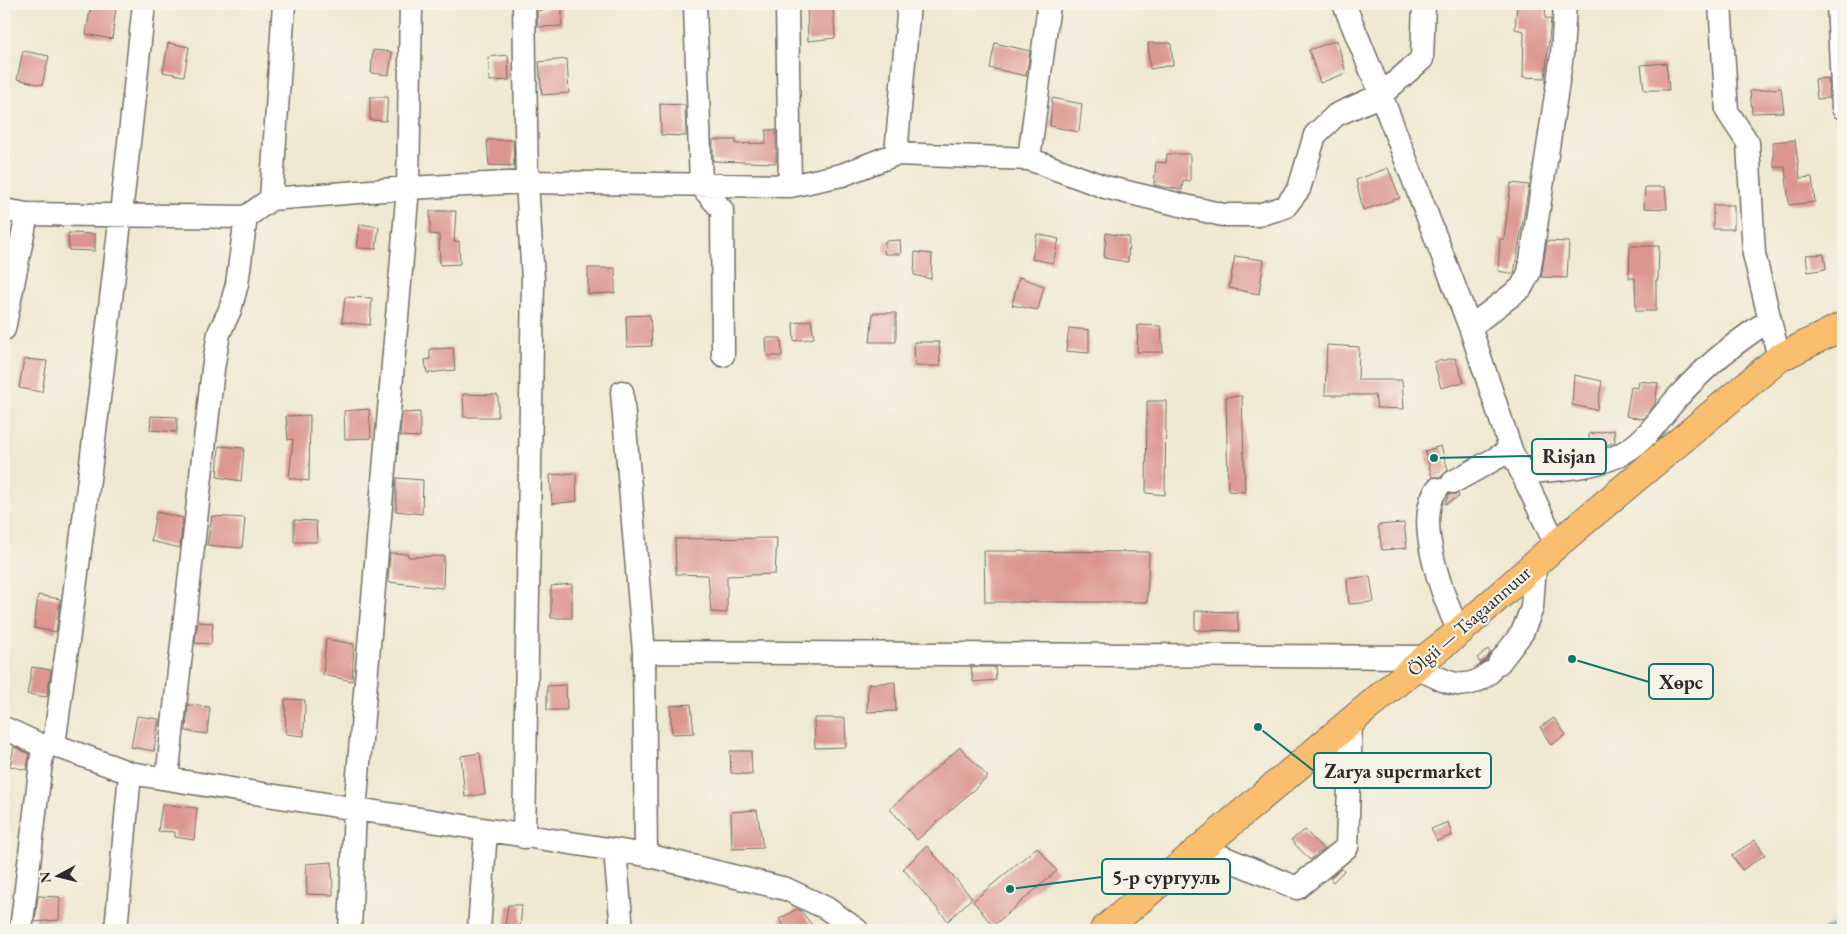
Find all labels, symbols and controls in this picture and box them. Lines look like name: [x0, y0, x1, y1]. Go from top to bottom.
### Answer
callout: Risjan: [1532, 439, 1606, 474]
text: Risjan: [1542, 443, 1596, 469]
street label: Ölgii — Tsagaannuur: [1402, 560, 1537, 682]
callout: Хөрс: [1649, 664, 1713, 699]
text: Хөрс: [1658, 669, 1703, 695]
callout: Zarya supermarket: [1314, 753, 1491, 788]
text: Zarya supermarket: [1324, 758, 1482, 784]
north arrow: [32, 852, 82, 902]
callout: 5-р сургууль: [1102, 859, 1230, 894]
text: 5-р сургууль: [1112, 864, 1220, 890]
text: N: [35, 870, 55, 884]

